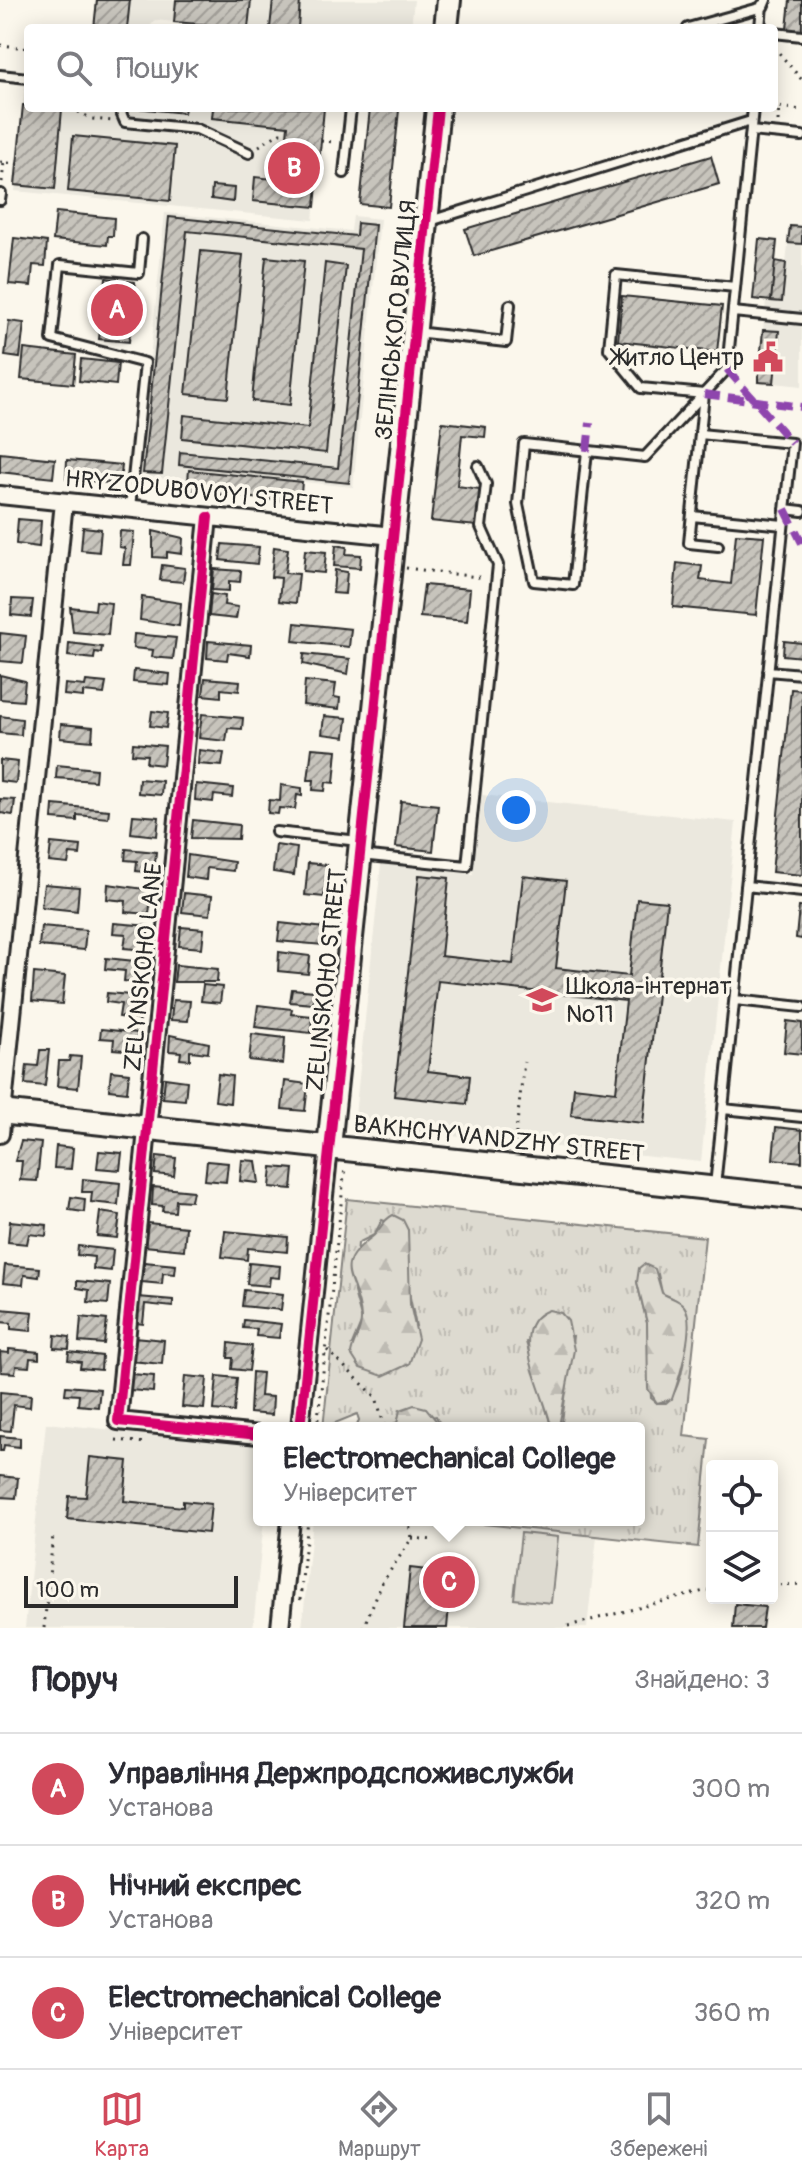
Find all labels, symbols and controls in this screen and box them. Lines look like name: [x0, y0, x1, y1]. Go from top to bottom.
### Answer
search box: [24, 24, 778, 112]
icon: search: [52, 46, 96, 90]
text: Пошук: [116, 50, 200, 87]
pin: B: [268, 138, 320, 198]
street label: ЗЕЛІНСЬКОГО ВУЛИЦЯ: [369, 199, 424, 441]
pin: A: [91, 280, 143, 340]
public building icon: Житло Центр: [751, 340, 785, 374]
place label: Житло Центр: [608, 343, 744, 372]
street label: HRYZODUBOVOYI STREET: [64, 464, 334, 521]
your location: [496, 790, 536, 830]
street label: ZELYNSKOHO LANE: [118, 861, 169, 1073]
street label: ZELINSKOHO STREET: [300, 867, 353, 1093]
place label: Школа-інтернат №11: [566, 972, 732, 1029]
school or university icon: Школа-інтернат №11: [525, 983, 559, 1017]
street label: BAKHCHYVANDZHY STREET: [352, 1110, 646, 1169]
popup: [253, 1422, 645, 1526]
text: Electromechanical College: [283, 1440, 615, 1477]
map controls: [706, 1460, 778, 1604]
button: locate: [706, 1460, 778, 1532]
text: Університет: [283, 1477, 417, 1509]
button: layers: [706, 1532, 778, 1604]
pin: C: [423, 1552, 475, 1612]
scale bar: [24, 1572, 238, 1608]
text: 100 m: [36, 1576, 99, 1604]
text: Поруч: [32, 1659, 118, 1702]
text: Знайдено: 3: [634, 1664, 770, 1696]
text: Управління Держпродспоживслужби: [108, 1755, 573, 1792]
text: A: [50, 1773, 66, 1805]
text: 300 m: [691, 1773, 770, 1805]
text: Установа: [108, 1792, 213, 1824]
text: Нічний експрес: [108, 1867, 302, 1904]
text: B: [51, 1885, 65, 1917]
text: 320 m: [694, 1885, 770, 1917]
text: Установа: [108, 1904, 213, 1936]
text: Electromechanical College: [108, 1979, 441, 2016]
text: C: [50, 1997, 66, 2029]
text: 360 m: [694, 1997, 770, 2029]
text: Університет: [108, 2016, 243, 2048]
tab: Карта: [94, 2087, 149, 2163]
tab: Маршрут: [338, 2087, 421, 2163]
tab: Збережені: [610, 2087, 707, 2163]

